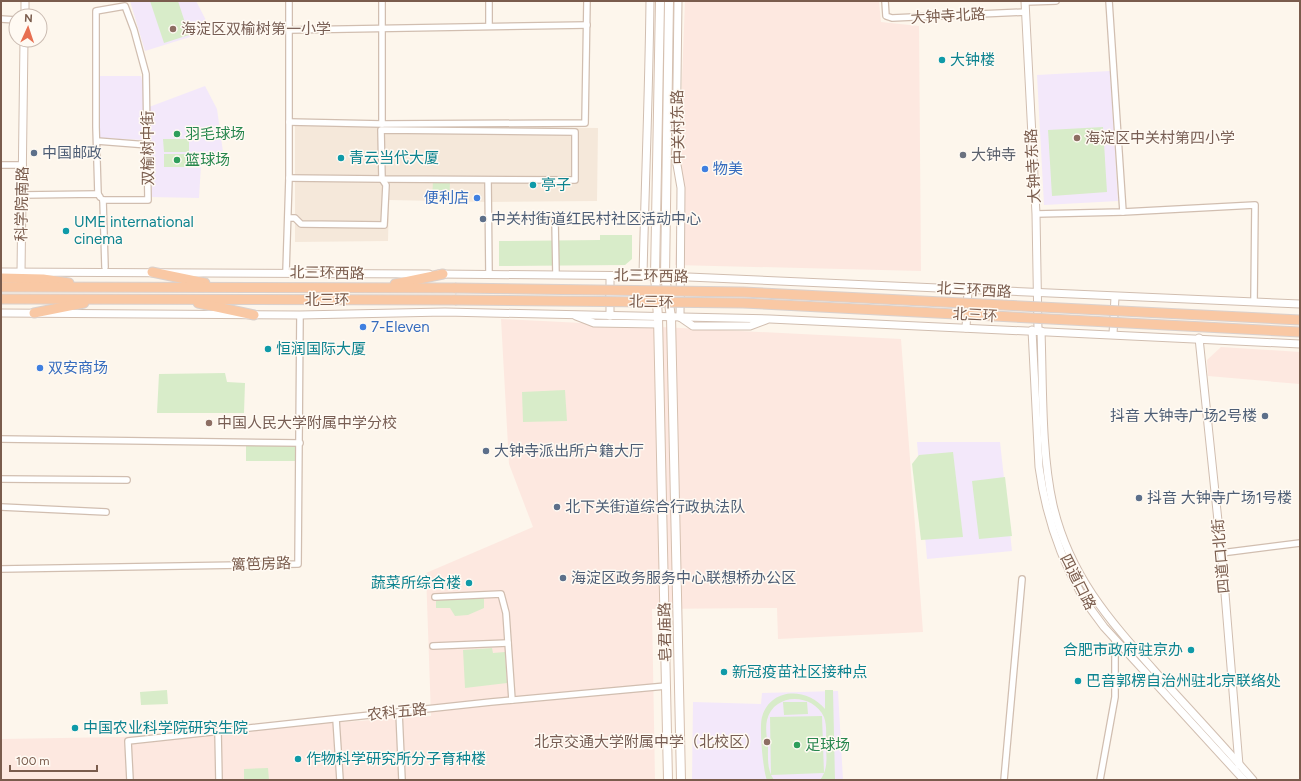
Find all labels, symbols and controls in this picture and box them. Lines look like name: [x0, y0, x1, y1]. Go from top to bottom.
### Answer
street label: 大钟寺北路: [910, 5, 986, 27]
north arrow: [8, 8, 48, 48]
text: N: [24, 12, 33, 25]
place label: 海淀区双榆树第一小学: [181, 20, 331, 38]
marker: 海淀区双榆树第一小学: [168, 24, 178, 34]
place label: 大钟楼: [950, 51, 995, 69]
marker: 大钟楼: [937, 55, 947, 65]
street label: 中关村东路: [668, 89, 688, 165]
street label: 双榆树中街: [139, 110, 157, 186]
place label: 羽毛球场: [185, 125, 245, 143]
street label: 大钟寺东路: [1022, 128, 1044, 204]
marker: 羽毛球场: [172, 129, 182, 139]
place label: 海淀区中关村第四小学: [1085, 129, 1235, 147]
marker: 海淀区中关村第四小学: [1072, 133, 1082, 143]
place label: 中国邮政: [42, 144, 102, 162]
place label: 大钟寺: [971, 146, 1016, 164]
marker: 中国邮政: [29, 148, 39, 158]
place label: 青云当代大厦: [349, 149, 439, 167]
marker: 大钟寺: [958, 150, 968, 160]
place label: 篮球场: [185, 151, 230, 169]
marker: 青云当代大厦: [336, 153, 346, 163]
marker: 篮球场: [172, 155, 182, 165]
place label: 物美: [713, 160, 743, 178]
marker: 物美: [700, 164, 710, 174]
street label: 科学院南路: [12, 166, 32, 242]
place label: 亭子: [541, 176, 571, 194]
marker: 亭子: [528, 180, 538, 190]
place label: 便利店: [424, 189, 469, 207]
marker: 便利店: [472, 193, 482, 203]
place label: 中关村街道红民村社区活动中心: [491, 210, 701, 228]
place label: UME international cinema: [74, 213, 194, 248]
marker: 中关村街道红民村社区活动中心: [478, 214, 488, 224]
marker: UME international cinema: [61, 226, 71, 236]
street label: 北三环西路: [289, 263, 365, 283]
street label: 北三环西路: [613, 266, 689, 286]
street label: 北三环西路: [936, 279, 1012, 301]
street label: 北三环: [304, 291, 350, 309]
street label: 北三环: [628, 293, 674, 311]
street label: 北三环: [952, 305, 998, 325]
place label: 7-Eleven: [371, 318, 430, 336]
marker: 7-Eleven: [358, 322, 368, 332]
place label: 恒润国际大厦: [276, 340, 366, 358]
marker: 恒润国际大厦: [263, 344, 273, 354]
place label: 双安商场: [48, 359, 108, 377]
marker: 双安商场: [35, 363, 45, 373]
place label: 抖音 大钟寺广场2号楼: [1110, 407, 1257, 425]
marker: 抖音 大钟寺广场2号楼: [1260, 411, 1270, 421]
place label: 中国人民大学附属中学分校: [217, 414, 397, 432]
marker: 中国人民大学附属中学分校: [204, 418, 214, 428]
place label: 大钟寺派出所户籍大厅: [494, 442, 644, 460]
marker: 大钟寺派出所户籍大厅: [481, 446, 491, 456]
place label: 抖音 大钟寺广场1号楼: [1147, 489, 1292, 507]
marker: 抖音 大钟寺广场1号楼: [1134, 493, 1144, 503]
place label: 北下关街道综合行政执法队: [565, 498, 745, 516]
marker: 北下关街道综合行政执法队: [552, 502, 562, 512]
street label: 四道口北街: [1209, 518, 1233, 594]
street label: 四道口路: [1056, 551, 1100, 613]
street label: 篱笆房路: [231, 554, 291, 574]
place label: 海淀区政务服务中心联想桥办公区: [571, 569, 796, 587]
marker: 海淀区政务服务中心联想桥办公区: [558, 573, 568, 583]
place label: 蔬菜所综合楼: [371, 574, 461, 592]
marker: 蔬菜所综合楼: [464, 578, 474, 588]
street label: 皂君庙路: [655, 602, 675, 662]
place label: 合肥市政府驻京办: [1063, 641, 1183, 659]
marker: 合肥市政府驻京办: [1186, 645, 1196, 655]
place label: 新冠疫苗社区接种点: [732, 663, 867, 681]
marker: 新冠疫苗社区接种点: [719, 667, 729, 677]
place label: 巴音郭楞自治州驻北京联络处: [1086, 672, 1281, 690]
marker: 巴音郭楞自治州驻北京联络处: [1073, 676, 1083, 686]
street label: 农科五路: [366, 700, 428, 724]
place label: 中国农业科学院研究生院: [83, 719, 248, 737]
marker: 中国农业科学院研究生院: [70, 723, 80, 733]
place label: 北京交通大学附属中学（北校区）: [534, 733, 759, 751]
place label: 足球场: [805, 736, 850, 754]
marker: 北京交通大学附属中学（北校区）: [762, 737, 772, 747]
marker: 足球场: [792, 740, 802, 750]
scale bar: [10, 747, 97, 773]
place label: 作物科学研究所分子育种楼: [306, 750, 486, 768]
text: 100 m: [16, 754, 50, 768]
marker: 作物科学研究所分子育种楼: [293, 754, 303, 764]

